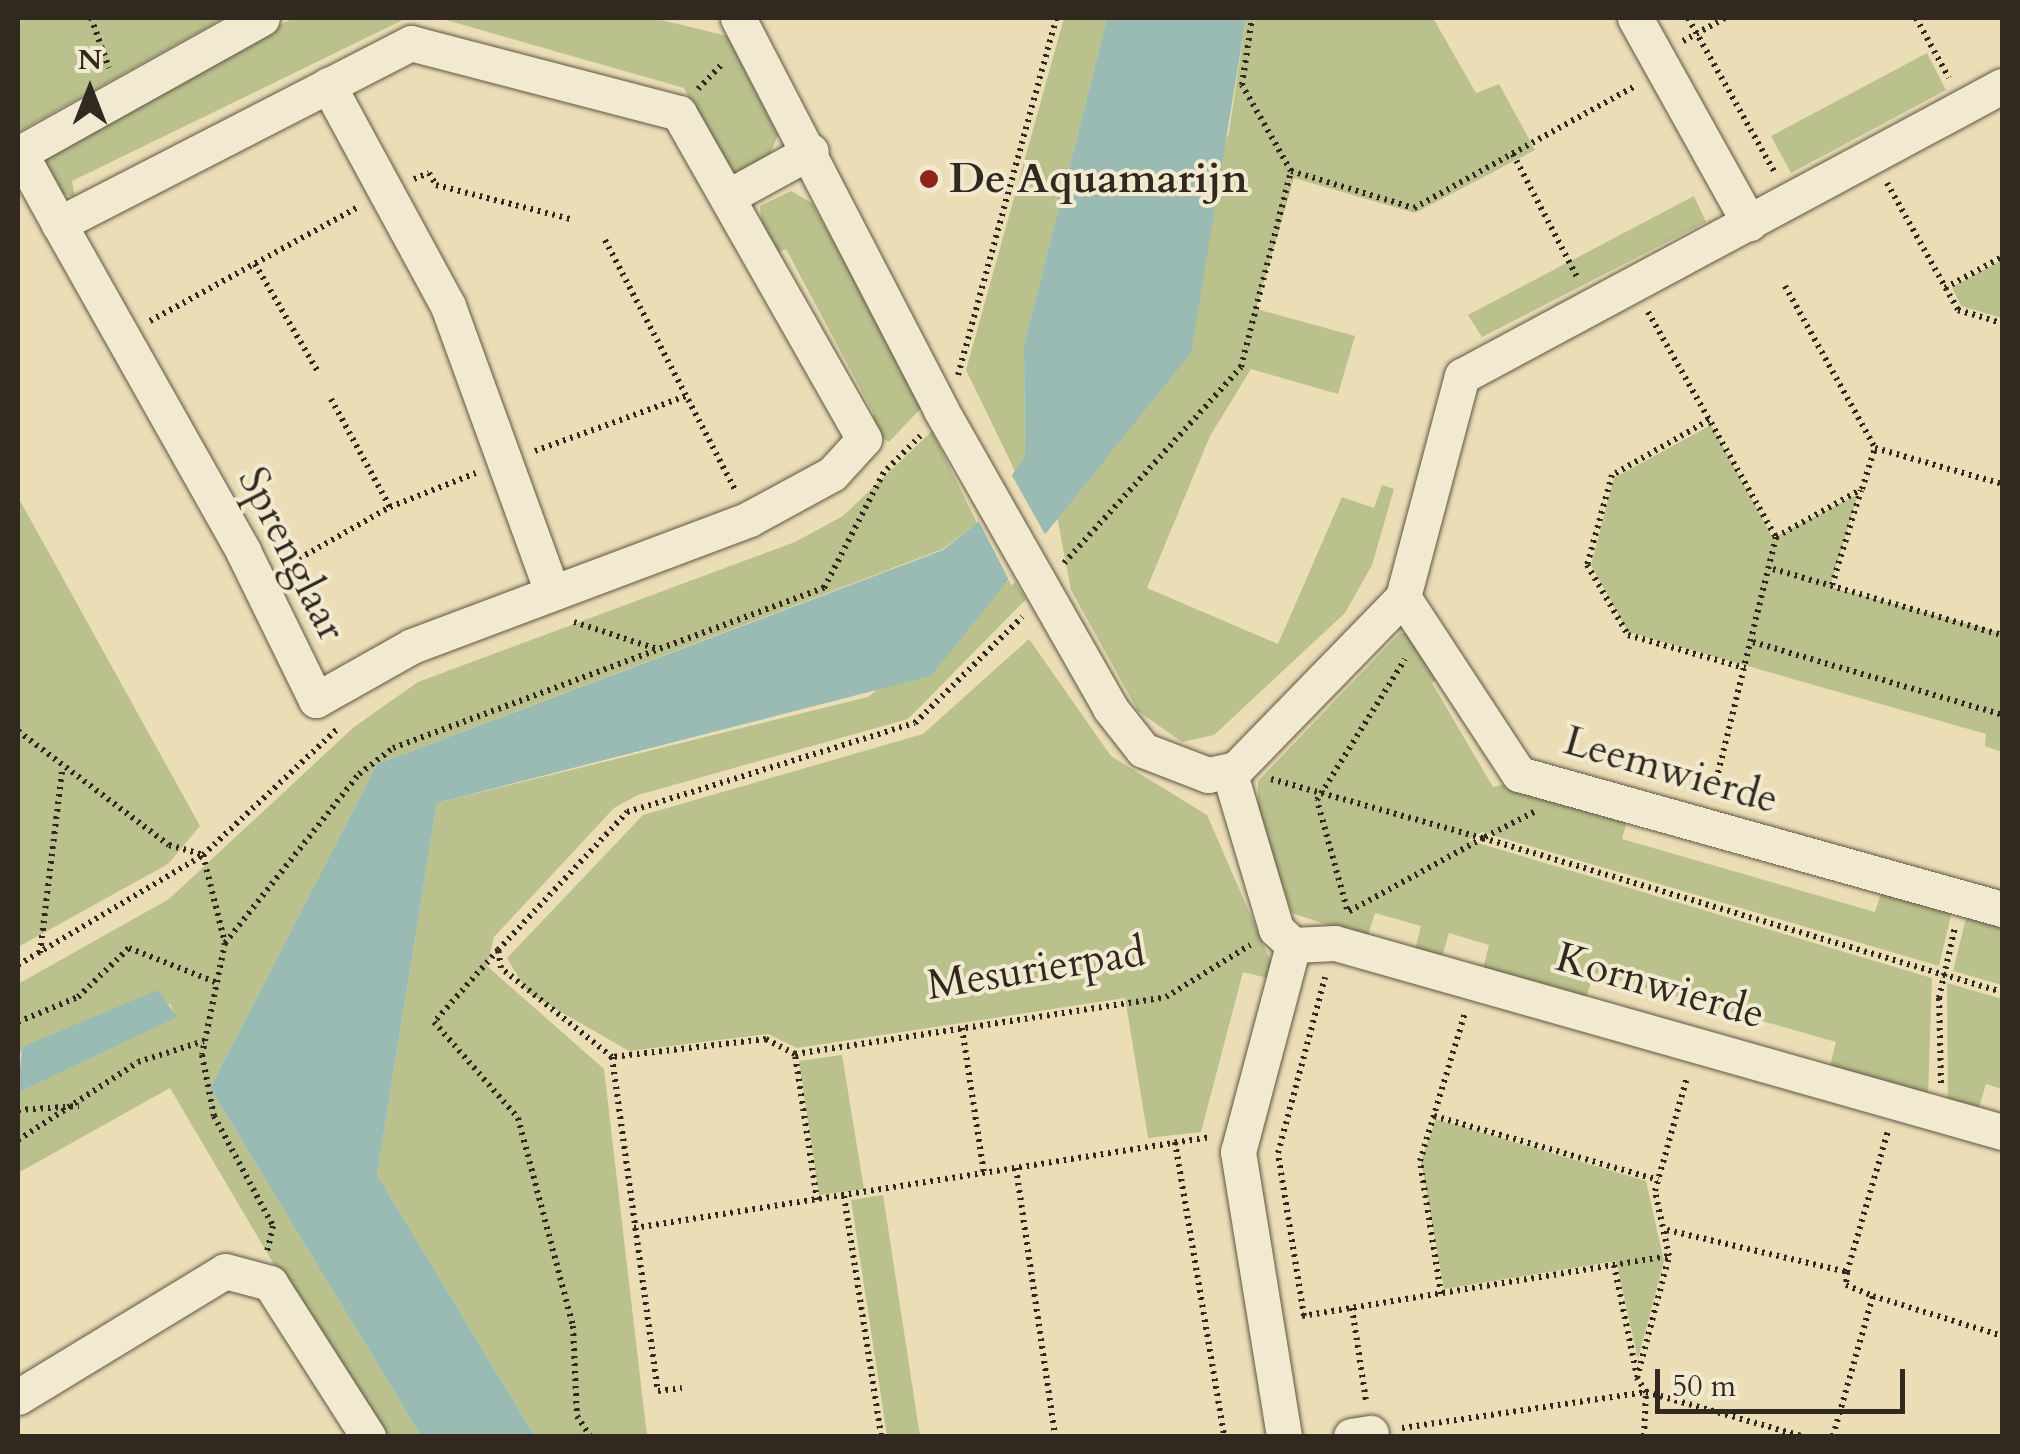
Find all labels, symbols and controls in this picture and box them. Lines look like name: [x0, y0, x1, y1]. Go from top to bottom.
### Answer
north arrow: [40, 40, 140, 140]
text: N: [78, 41, 102, 79]
place label: De Aquamarijn: [949, 154, 1248, 204]
marker: De Aquamarijn: [918, 168, 940, 190]
street label: Sprenglaar: [227, 459, 357, 649]
street label: Leemwierde: [1558, 715, 1784, 825]
street label: Mesurierpad: [923, 927, 1149, 1011]
street label: Kornwierde: [1550, 932, 1770, 1040]
scale bar: [1660, 1349, 1910, 1411]
text: 50 m: [1672, 1366, 1736, 1407]

